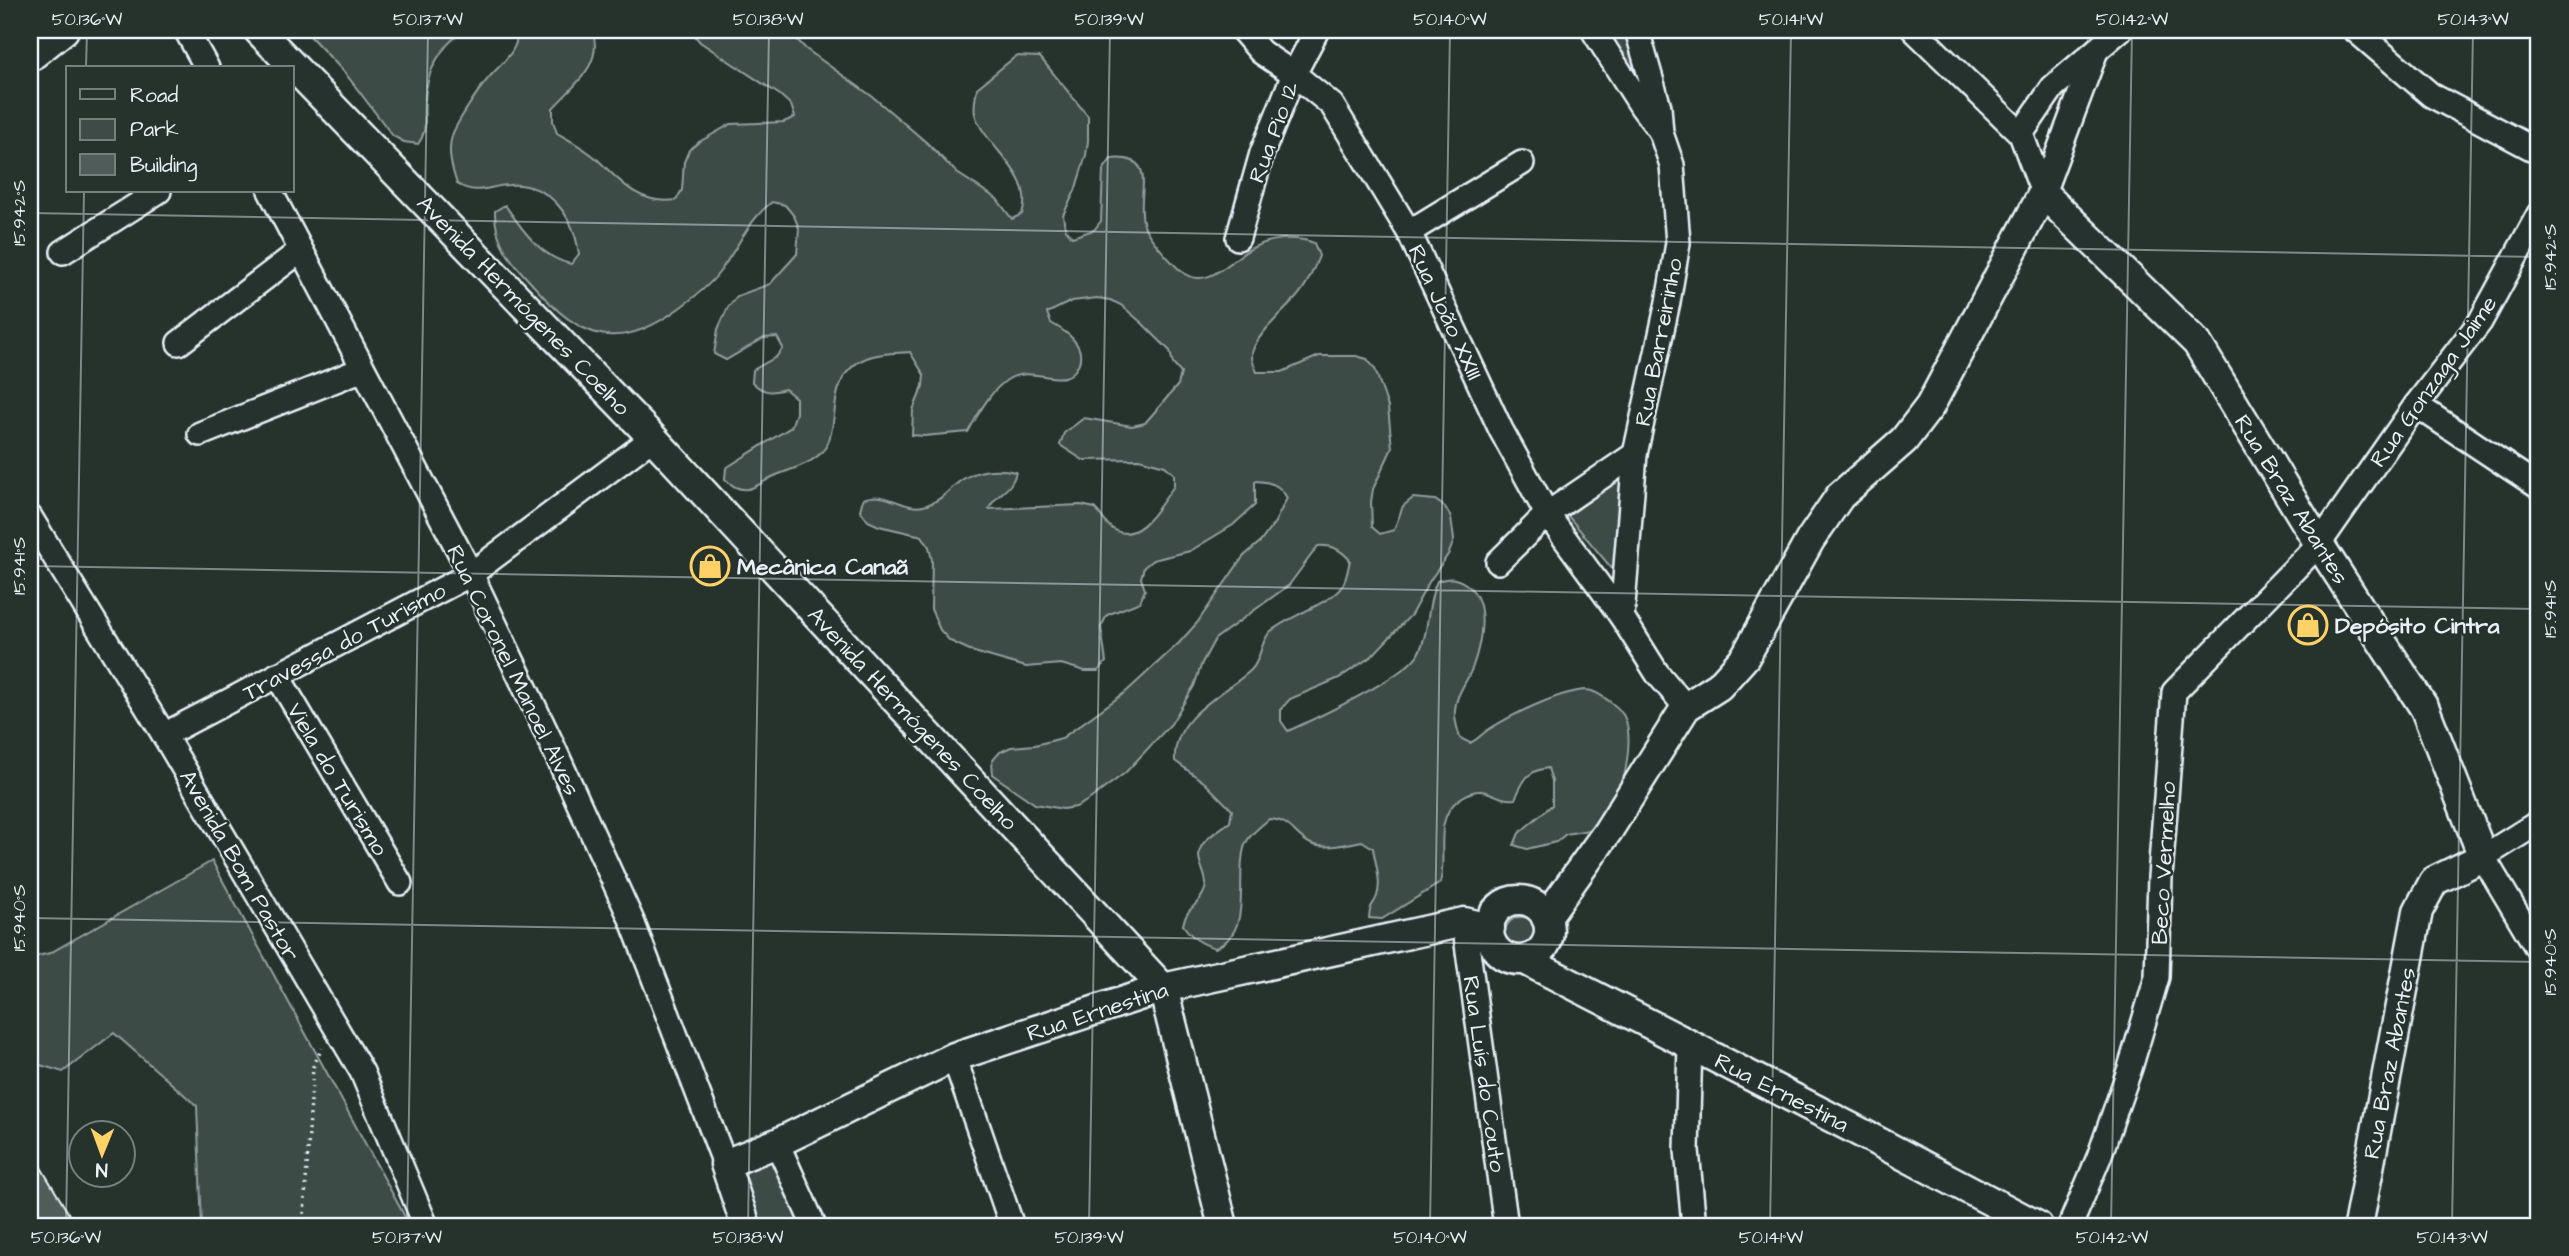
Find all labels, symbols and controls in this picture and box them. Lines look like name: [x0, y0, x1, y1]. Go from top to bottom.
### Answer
text: 50.136°W: [52, 7, 122, 32]
text: 50.137°W: [393, 7, 463, 32]
text: 50.138°W: [733, 7, 803, 32]
text: 50.139°W: [1074, 7, 1144, 32]
text: 50.140°W: [1413, 7, 1487, 32]
text: 50.141°W: [1759, 7, 1823, 32]
text: 50.142°W: [2096, 7, 2168, 32]
text: 50.143°W: [2437, 7, 2509, 32]
legend: [66, 66, 294, 192]
street label: Rua Pio 12: [1241, 77, 1307, 187]
text: Road: [130, 81, 178, 110]
text: Park: [130, 115, 179, 144]
text: Building: [130, 151, 198, 182]
text: 15.942°S: [7, 180, 32, 246]
street label: Avenida Hermógenes Coelho: [408, 188, 637, 424]
text: 15.942°S: [2538, 224, 2563, 290]
street label: Rua João XXIII: [1400, 240, 1490, 385]
street label: Rua Barreirinho: [1627, 255, 1691, 429]
street label: Rua Gonzaga Jaime: [2363, 289, 2506, 474]
street label: Rua Braz Abantes: [2226, 409, 2356, 590]
text: 15.941°S: [7, 537, 32, 595]
street label: Rua Coronel Manoel Alves: [438, 540, 588, 801]
shop icon: Mecânica Canaã: [689, 545, 731, 587]
place label: Mecânica Canaã: [737, 551, 908, 583]
street label: Travessa do Turismo: [237, 575, 452, 709]
text: 15.941°S: [2538, 580, 2563, 638]
street label: Avenida Hermógenes Coelho: [799, 600, 1025, 838]
shop icon: Depósito Cintra: [2287, 604, 2329, 646]
place label: Depósito Cintra: [2335, 610, 2500, 642]
street label: Viela do Turismo: [279, 697, 396, 862]
street label: Avenida Bom Pastor: [171, 764, 307, 967]
street label: Beco Vermelho: [2144, 781, 2184, 945]
text: 15.940°S: [7, 885, 32, 951]
text: 15.940°S: [2538, 929, 2563, 995]
street label: Rua Braz Abantes: [2356, 965, 2424, 1162]
street label: Rua Ernestina: [1023, 974, 1172, 1050]
street label: Rua Luís do Couto: [1454, 974, 1514, 1174]
street label: Rua Ernestina: [1709, 1045, 1854, 1141]
north arrow: [66, 1120, 136, 1190]
text: N: [95, 1156, 108, 1183]
text: 50.136°W: [31, 1225, 101, 1250]
text: 50.137°W: [372, 1225, 442, 1250]
text: 50.138°W: [713, 1225, 783, 1250]
text: 50.139°W: [1054, 1225, 1124, 1250]
text: 50.140°W: [1393, 1225, 1467, 1250]
text: 50.141°W: [1739, 1225, 1803, 1250]
text: 50.142°W: [2076, 1225, 2148, 1250]
text: 50.143°W: [2416, 1225, 2488, 1250]

